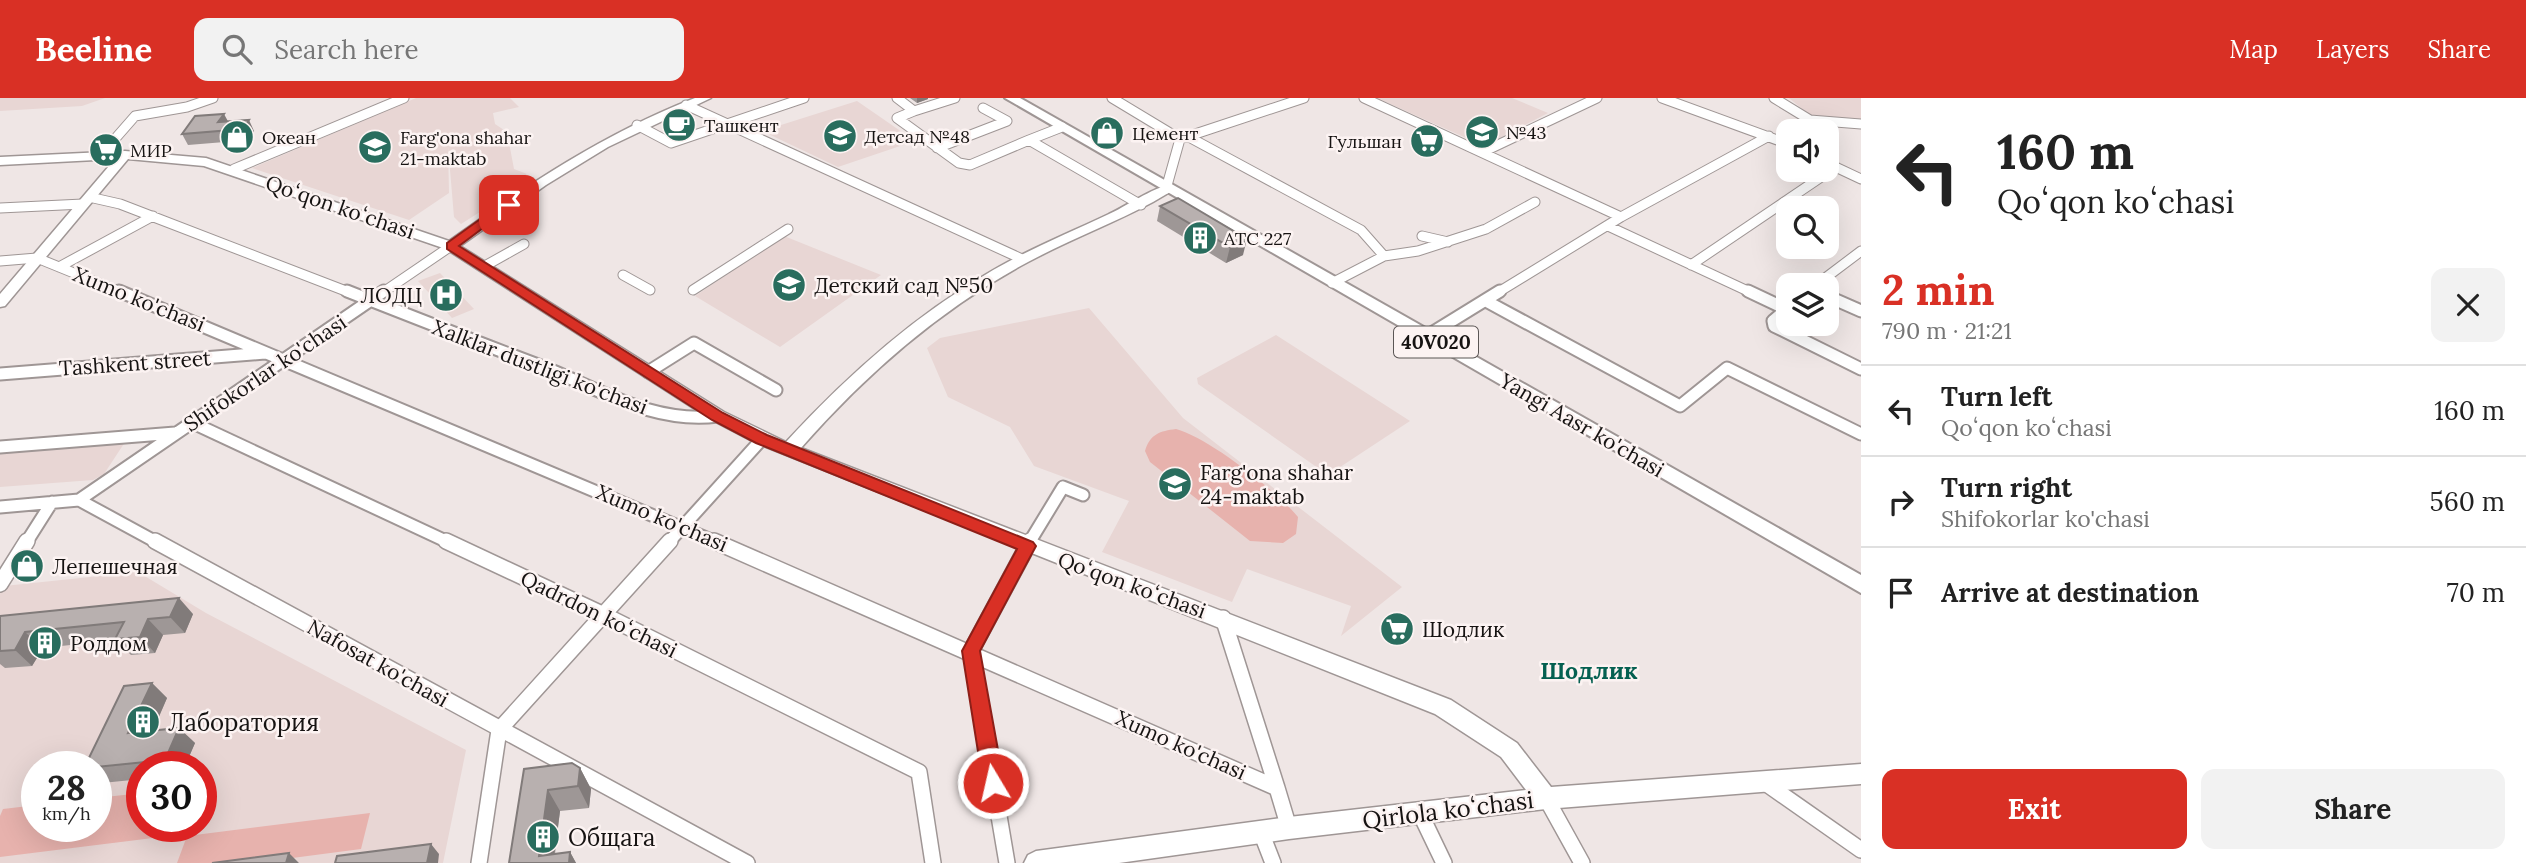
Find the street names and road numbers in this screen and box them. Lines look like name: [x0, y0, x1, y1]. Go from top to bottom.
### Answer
street label: Qoʻqon koʻchasi: [262, 169, 418, 245]
street label: Xumo ko'chasi: [69, 260, 209, 338]
street label: Shifokorlar ko'chasi: [178, 308, 352, 437]
street label: Xalklar dustligi ko'chasi: [428, 313, 652, 421]
road number: 40V020: [1394, 326, 1478, 358]
street label: Tashkent street: [58, 344, 213, 382]
street label: Yangi Aasr ko'chasi: [1494, 366, 1669, 483]
street label: Xumo ko'chasi: [592, 478, 732, 558]
street label: Qoʻqon koʻchasi: [1054, 546, 1210, 624]
street label: Qadrdon koʻchasi: [516, 564, 682, 664]
street label: Nafosat ko'chasi: [303, 613, 453, 713]
street label: Xumo ko'chasi: [1111, 704, 1251, 786]
street label: Qirlola koʻchasi: [1361, 784, 1535, 836]

